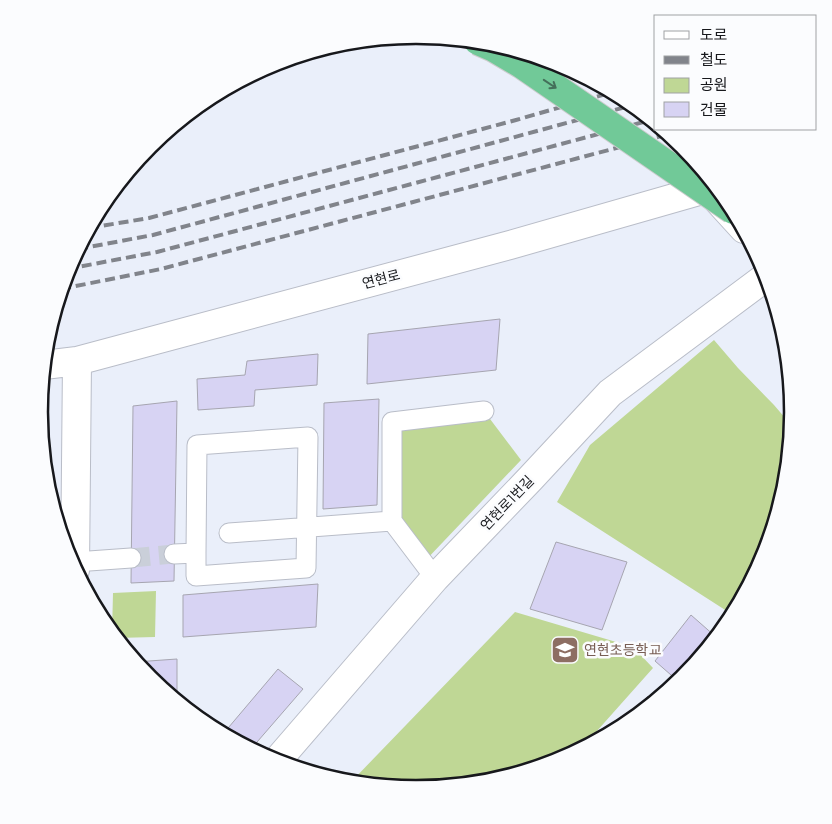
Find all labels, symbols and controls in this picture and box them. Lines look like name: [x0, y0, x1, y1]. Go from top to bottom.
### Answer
legend: [654, 15, 817, 130]
text: 도로: [700, 25, 728, 44]
text: 철도: [700, 50, 728, 69]
text: 공원: [700, 75, 728, 94]
one-way arrow: [542, 79, 556, 89]
text: 건물: [700, 100, 728, 119]
street label: 연현로: [360, 265, 402, 293]
street label: 연현로1번길: [476, 472, 538, 534]
school or university icon: 연현초등학교: [550, 635, 580, 665]
place label: 연현초등학교: [584, 641, 661, 659]

